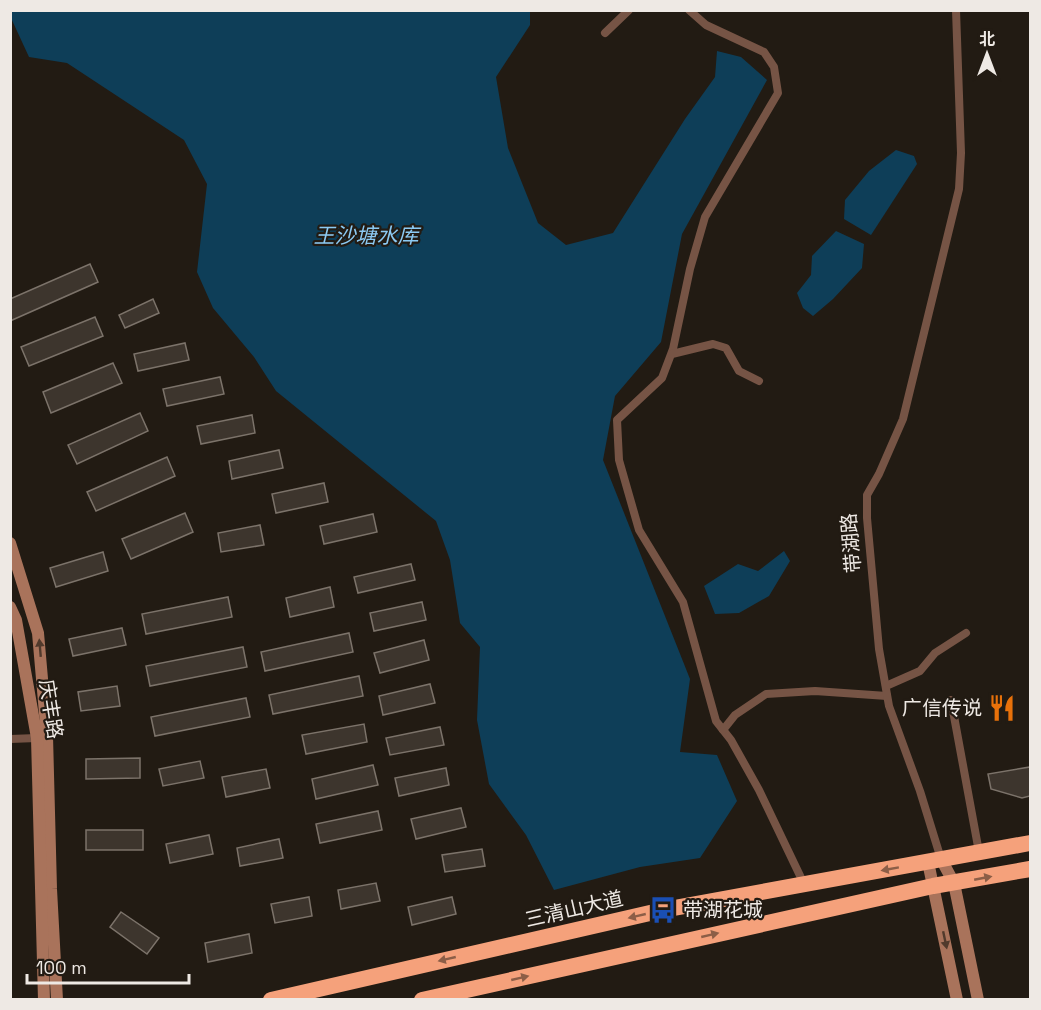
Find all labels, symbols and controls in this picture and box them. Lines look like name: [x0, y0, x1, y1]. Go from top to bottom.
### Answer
north arrow: [957, 24, 1017, 84]
text: 北: [979, 29, 995, 50]
water label: 王沙塘水库: [314, 222, 421, 249]
street label: 带湖路: [835, 512, 867, 574]
one-way arrow: [35, 638, 44, 657]
street label: 庆丰路: [33, 677, 69, 741]
restaurant icon: 广信传说: [987, 693, 1017, 723]
place label: 广信传说: [902, 695, 982, 721]
one-way arrow: [881, 865, 900, 874]
one-way arrow: [974, 873, 993, 882]
street label: 三清山大道: [522, 885, 626, 933]
bus stop icon: 带湖花城: [648, 895, 678, 925]
place label: 带湖花城: [683, 897, 763, 923]
one-way arrow: [627, 912, 646, 921]
one-way arrow: [701, 930, 719, 940]
one-way arrow: [940, 930, 950, 949]
scale bar: [27, 947, 189, 985]
one-way arrow: [437, 955, 456, 965]
text: 100 m: [36, 956, 87, 979]
one-way arrow: [510, 972, 529, 982]

